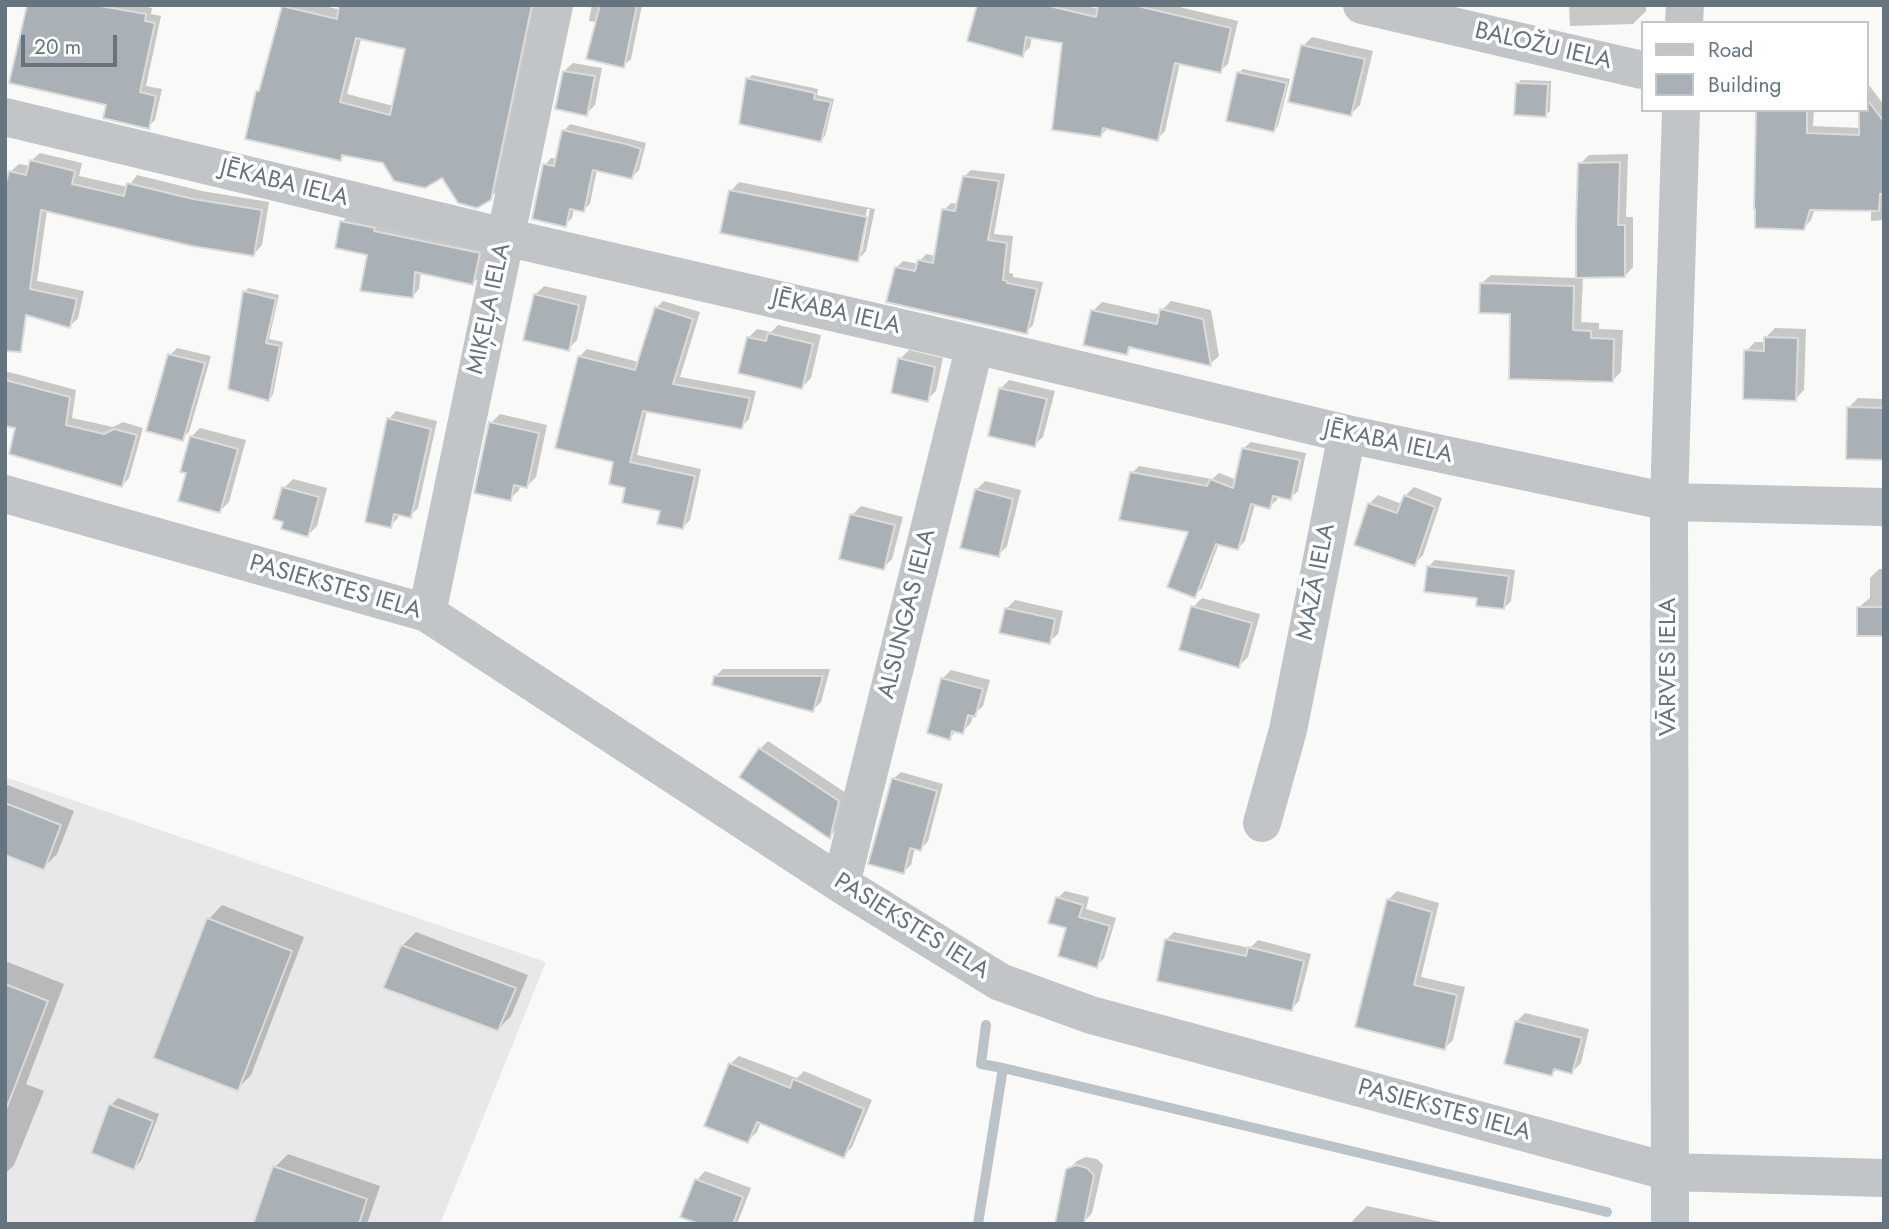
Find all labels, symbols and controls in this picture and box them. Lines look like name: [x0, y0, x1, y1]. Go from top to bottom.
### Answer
street label: BALOŽU IELA: [1472, 17, 1614, 77]
scale bar: [24, 21, 121, 65]
legend: [1640, 21, 1868, 112]
text: 20 m: [34, 32, 81, 62]
text: Road: [1708, 35, 1753, 65]
text: Building: [1708, 70, 1781, 100]
street label: JĒKABA IELA: [217, 154, 351, 214]
street label: MIĶEĻA IELA: [462, 241, 518, 377]
street label: JĒKABA IELA: [769, 284, 903, 342]
street label: JĒKABA IELA: [1321, 415, 1455, 471]
street label: MAZĀ IELA: [1292, 521, 1342, 643]
street label: ALSUNGAS IELA: [873, 526, 943, 702]
street label: PASIEKSTES IELA: [246, 550, 424, 626]
street label: VĀRVES IELA: [1655, 598, 1683, 736]
street label: PASIEKSTES IELA: [828, 868, 994, 986]
street label: PASIEKSTES IELA: [1355, 1074, 1533, 1148]

